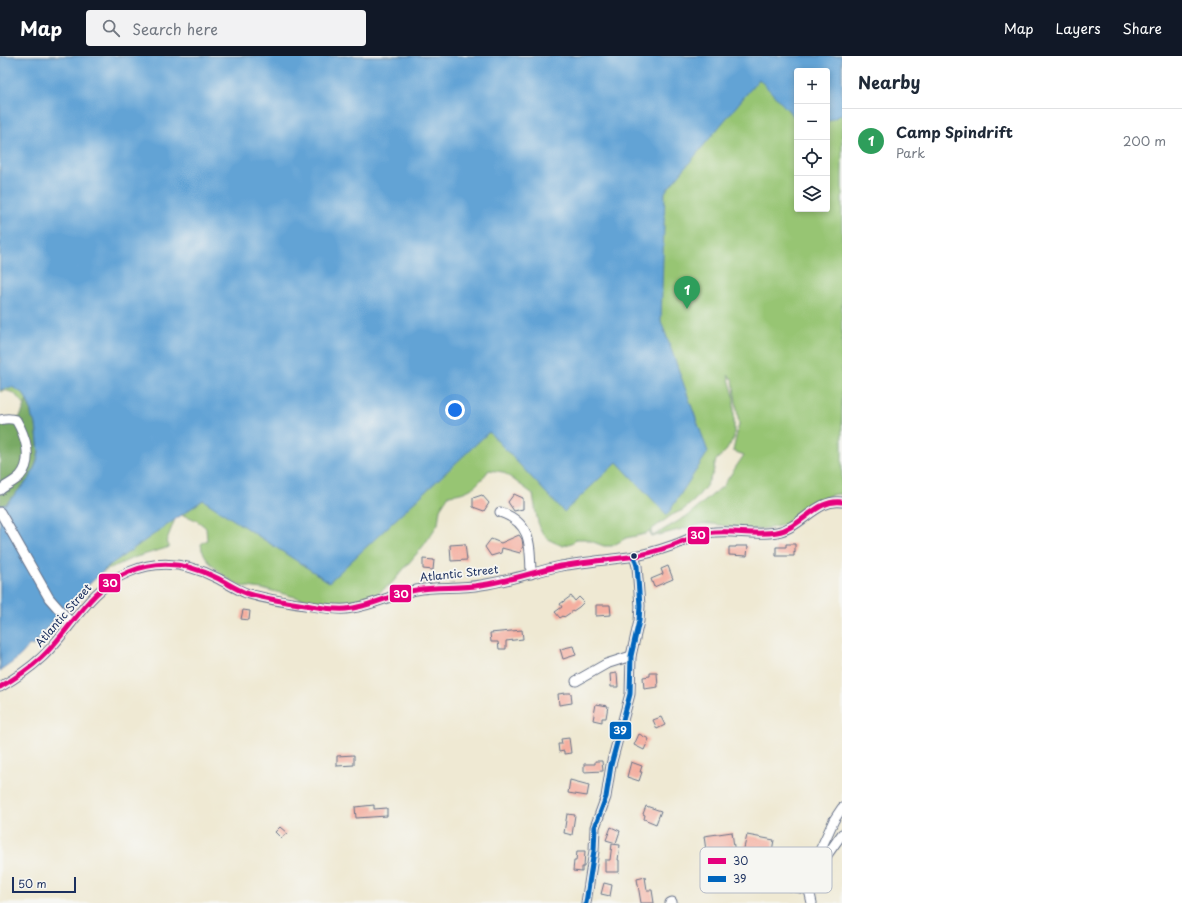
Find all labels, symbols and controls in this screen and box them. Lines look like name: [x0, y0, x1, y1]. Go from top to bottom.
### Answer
search box: [86, 10, 366, 46]
text: Map: [20, 14, 62, 42]
icon: search: [100, 17, 122, 39]
text: Search here: [132, 17, 218, 40]
text: Map: [1004, 18, 1034, 39]
text: Layers: [1056, 18, 1101, 39]
text: Share: [1123, 18, 1162, 39]
map controls: [794, 68, 830, 212]
button: +: [794, 68, 830, 104]
text: Nearby: [858, 69, 920, 95]
button: −: [794, 104, 830, 140]
text: Camp Spindrift: [896, 120, 1013, 143]
text: 1: [868, 131, 874, 150]
text: 200 m: [1123, 131, 1166, 150]
button: locate: [794, 140, 830, 176]
text: Park: [896, 143, 925, 162]
button: layers: [794, 176, 830, 212]
pin: 1: [674, 276, 700, 309]
your location: [445, 400, 465, 420]
line badge: 30: [687, 526, 710, 545]
text: 30: [690, 526, 706, 543]
unlabelled marker: [629, 551, 639, 561]
street label: Atlantic Street: [419, 560, 500, 586]
line badge: 30: [98, 573, 121, 593]
text: 30: [102, 574, 118, 591]
street label: Atlantic Street: [31, 579, 96, 650]
line badge: 30: [389, 584, 412, 603]
text: 30: [393, 585, 409, 602]
line badge: 39: [609, 721, 632, 740]
text: 39: [613, 721, 627, 738]
legend: [700, 847, 832, 893]
text: 30: [733, 852, 748, 869]
text: 39: [733, 870, 746, 887]
scale bar: [12, 875, 76, 894]
text: 50 m: [18, 875, 47, 892]

